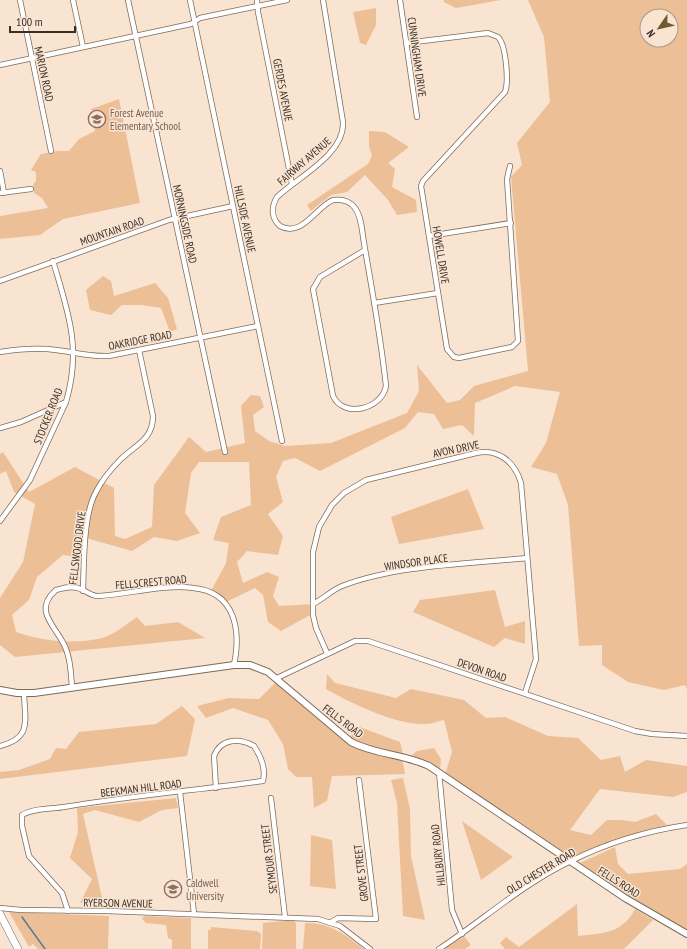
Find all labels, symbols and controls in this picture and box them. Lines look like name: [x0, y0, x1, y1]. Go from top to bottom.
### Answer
scale bar: [10, 8, 75, 34]
north arrow: [639, 8, 679, 48]
text: 100 m: [16, 14, 43, 29]
street label: CUNNINGHAM DRIVE: [404, 16, 430, 98]
text: N: [643, 27, 658, 40]
street label: MARION ROAD: [31, 45, 57, 103]
street label: GERDES AVENUE: [270, 57, 296, 123]
place label: Forest Avenue Elementary School: [110, 106, 181, 133]
school or university icon: Forest Avenue Elementary School: [87, 109, 107, 129]
street label: FAIRWAY AVENUE: [274, 134, 334, 188]
street label: MORNINGSIDE ROAD: [170, 183, 200, 265]
street label: HILLSIDE AVENUE: [231, 184, 259, 254]
street label: MOUNTAIN ROAD: [78, 213, 146, 248]
street label: HOWELL DRIVE: [430, 225, 453, 285]
street label: OAKRIDGE ROAD: [107, 327, 173, 353]
street label: STOCKER ROAD: [30, 385, 66, 446]
street label: AVON DRIVE: [431, 437, 481, 461]
street label: FELLSWOOD DRIVE: [66, 510, 88, 586]
street label: WINDSOR PLACE: [383, 551, 449, 573]
street label: FELLSCREST ROAD: [115, 572, 187, 592]
street label: DEVON ROAD: [455, 655, 509, 685]
street label: FELLS ROAD: [320, 701, 366, 741]
street label: BEEKMAN HILL ROAD: [100, 776, 183, 800]
street label: SEYMOUR STREET: [258, 823, 280, 895]
street label: HILLBURY ROAD: [428, 823, 448, 887]
street label: GROVE STREET: [351, 843, 371, 902]
street label: OLD CHESTER ROAD: [504, 845, 578, 897]
street label: FELLS ROAD: [595, 863, 643, 901]
place label: Caldwell University: [186, 876, 225, 903]
school or university icon: Caldwell University: [163, 879, 183, 899]
street label: RYERSON AVENUE: [83, 895, 153, 911]

